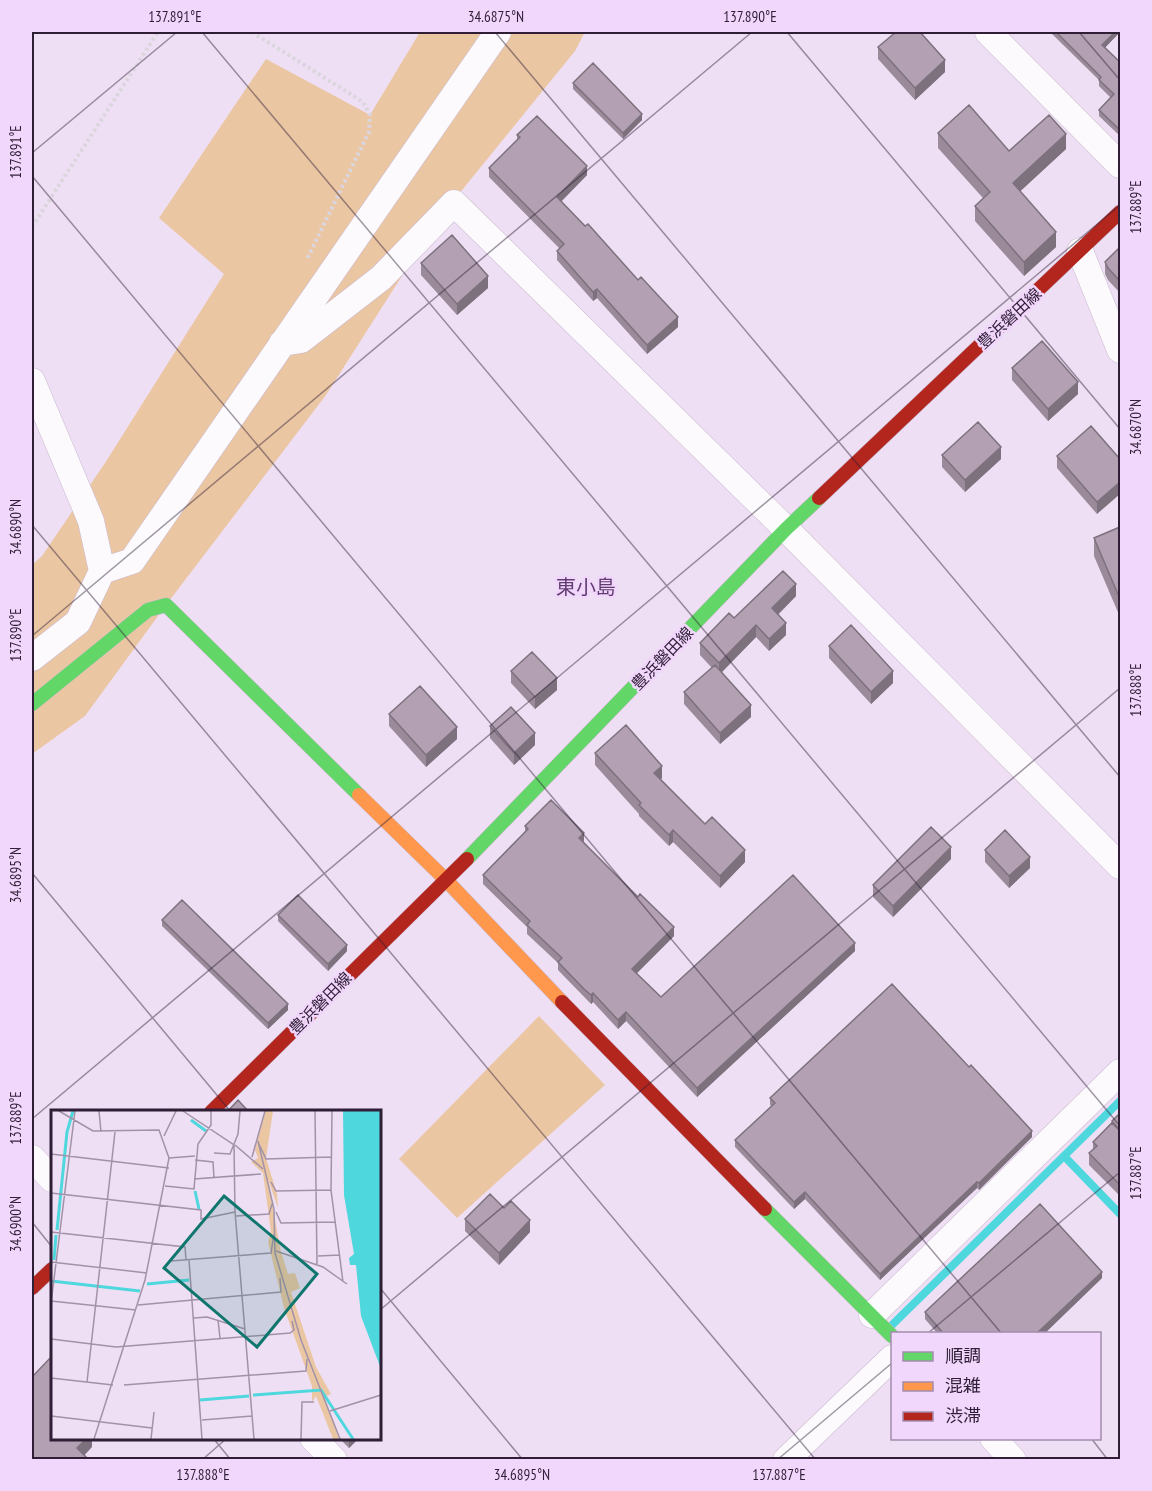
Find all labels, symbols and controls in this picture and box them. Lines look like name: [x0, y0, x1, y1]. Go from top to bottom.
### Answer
text: 137.891°E: [148, 7, 202, 26]
text: 34.6875°N: [468, 7, 524, 26]
text: 137.890°E: [723, 7, 777, 26]
text: 137.891°E: [6, 125, 25, 179]
text: 137.889°E: [1126, 180, 1145, 234]
street label: 豊浜磐田線: [973, 283, 1045, 353]
text: 34.6870°N: [1126, 399, 1145, 455]
text: 34.6890°N: [6, 499, 25, 555]
district label: 東小島: [556, 574, 616, 600]
text: 137.890°E: [6, 608, 25, 662]
street label: 豊浜磐田線: [627, 622, 697, 694]
text: 137.888°E: [1126, 663, 1145, 717]
text: 34.6895°N: [6, 847, 25, 903]
street label: 豊浜磐田線: [285, 968, 355, 1038]
text: 137.889°E: [6, 1091, 25, 1145]
inset map: [51, 1110, 381, 1440]
text: 137.887°E: [1126, 1146, 1145, 1200]
text: 34.6900°N: [6, 1196, 25, 1252]
legend: [891, 1332, 1101, 1440]
text: 順調: [945, 1344, 981, 1367]
text: 混雑: [945, 1374, 981, 1397]
text: 渋滞: [945, 1404, 981, 1427]
text: 137.888°E: [176, 1465, 230, 1484]
text: 34.6895°N: [494, 1465, 550, 1484]
text: 137.887°E: [752, 1465, 806, 1484]

